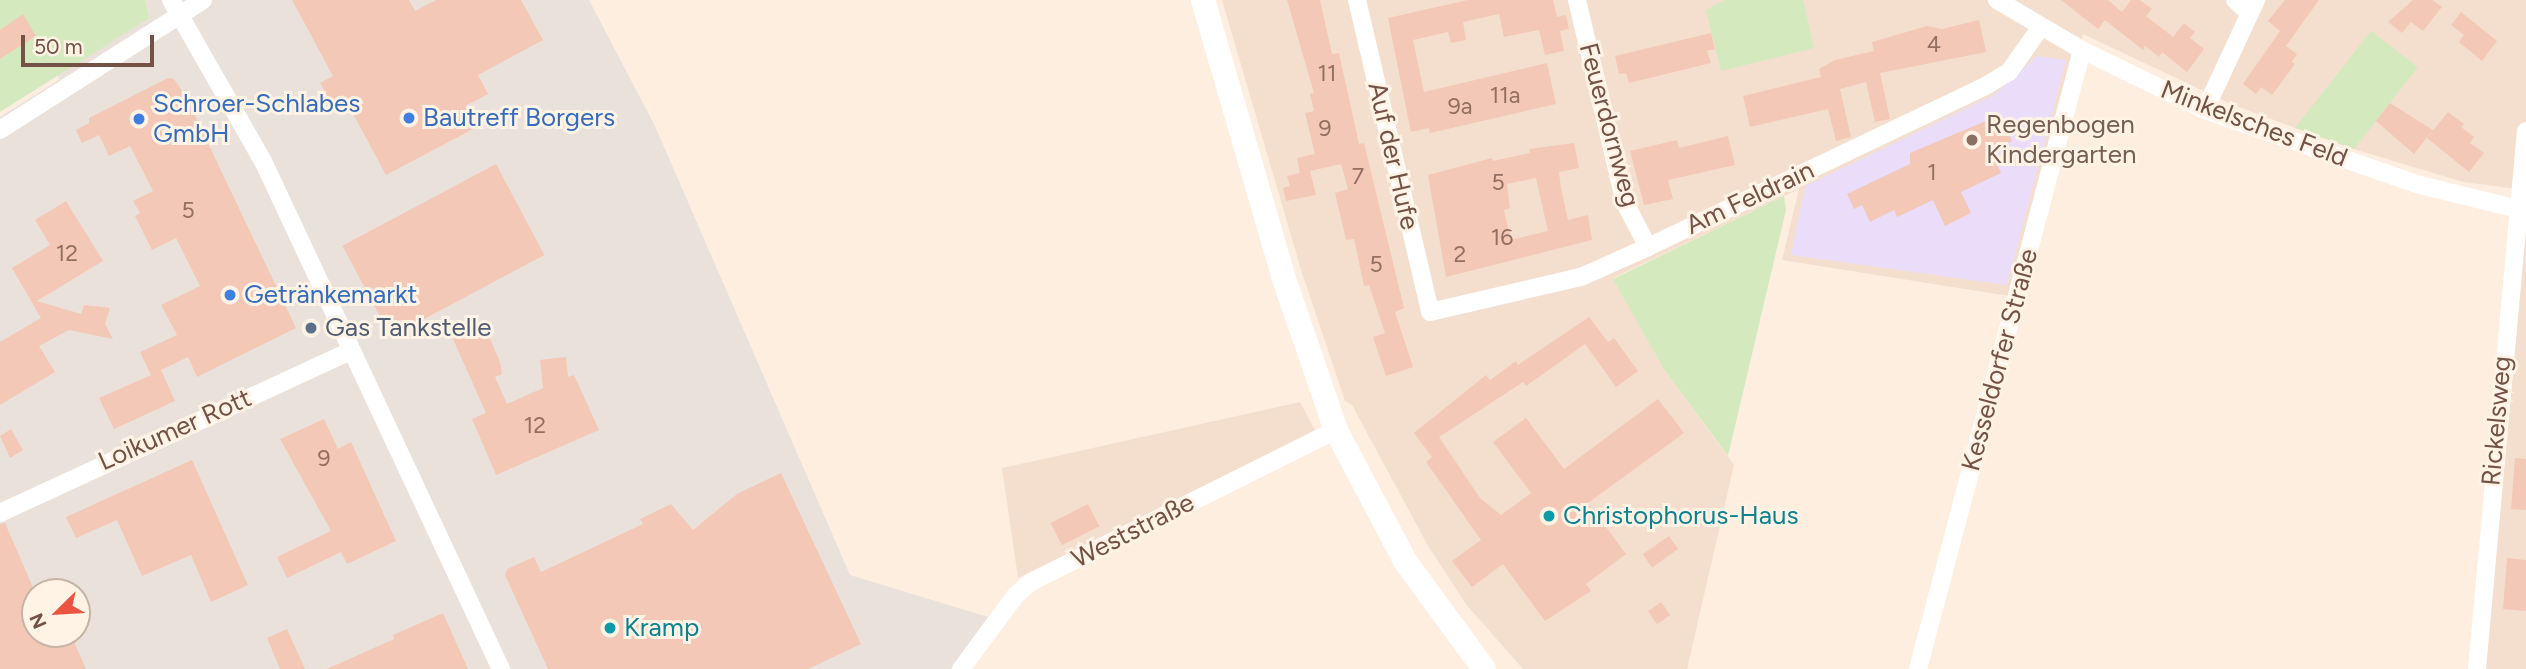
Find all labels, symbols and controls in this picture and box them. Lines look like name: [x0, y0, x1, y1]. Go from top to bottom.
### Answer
scale bar: [24, 21, 158, 65]
house number: 4: [1927, 30, 1941, 58]
text: 50 m: [34, 34, 83, 59]
street label: Feuerdornweg: [1572, 40, 1646, 210]
house number: 11: [1318, 59, 1336, 87]
street label: Minkelsches Feld: [2156, 74, 2352, 174]
street label: Auf der Hufe: [1361, 79, 1425, 233]
house number: 11a: [1490, 81, 1520, 109]
place label: Schroer-Schlabes GmbH: [153, 88, 360, 150]
house number: 9a: [1448, 92, 1472, 120]
place label: Bautreff Borgers: [423, 102, 615, 134]
place label: Regenbogen Kindergarten: [1986, 109, 2136, 170]
marker: Bautreff Borgers: [401, 110, 417, 126]
marker: Schroer-Schlabes GmbH: [131, 111, 147, 127]
house number: 9: [1318, 114, 1332, 142]
marker: Regenbogen Kindergarten: [1964, 132, 1980, 148]
street label: Am Feldrain: [1681, 155, 1819, 241]
house number: 1: [1927, 158, 1937, 186]
house number: 7: [1352, 162, 1364, 190]
house number: 5: [1491, 168, 1505, 196]
house number: 5: [181, 196, 195, 224]
house number: 16: [1491, 223, 1513, 251]
house number: 12: [56, 239, 78, 267]
house number: 2: [1454, 240, 1466, 268]
street label: Kesseldorfer Straße: [1955, 246, 2045, 474]
house number: 5: [1369, 250, 1383, 278]
place label: Getränkemarkt: [244, 279, 417, 311]
marker: Getränkemarkt: [222, 287, 238, 303]
place label: Gas Tankstelle: [325, 312, 491, 344]
marker: Gas Tankstelle: [303, 320, 319, 336]
street label: Rickelsweg: [2476, 355, 2518, 487]
street label: Loikumer Rott: [94, 382, 256, 478]
house number: 12: [524, 411, 546, 439]
house number: 9: [317, 444, 331, 472]
street label: Weststraße: [1067, 487, 1199, 575]
place label: Christophorus-Haus: [1563, 500, 1799, 532]
marker: Christophorus-Haus: [1541, 508, 1557, 524]
north arrow: [21, 578, 91, 648]
text: N: [25, 610, 52, 632]
place label: Kramp: [624, 612, 699, 644]
marker: Kramp: [602, 620, 618, 636]

